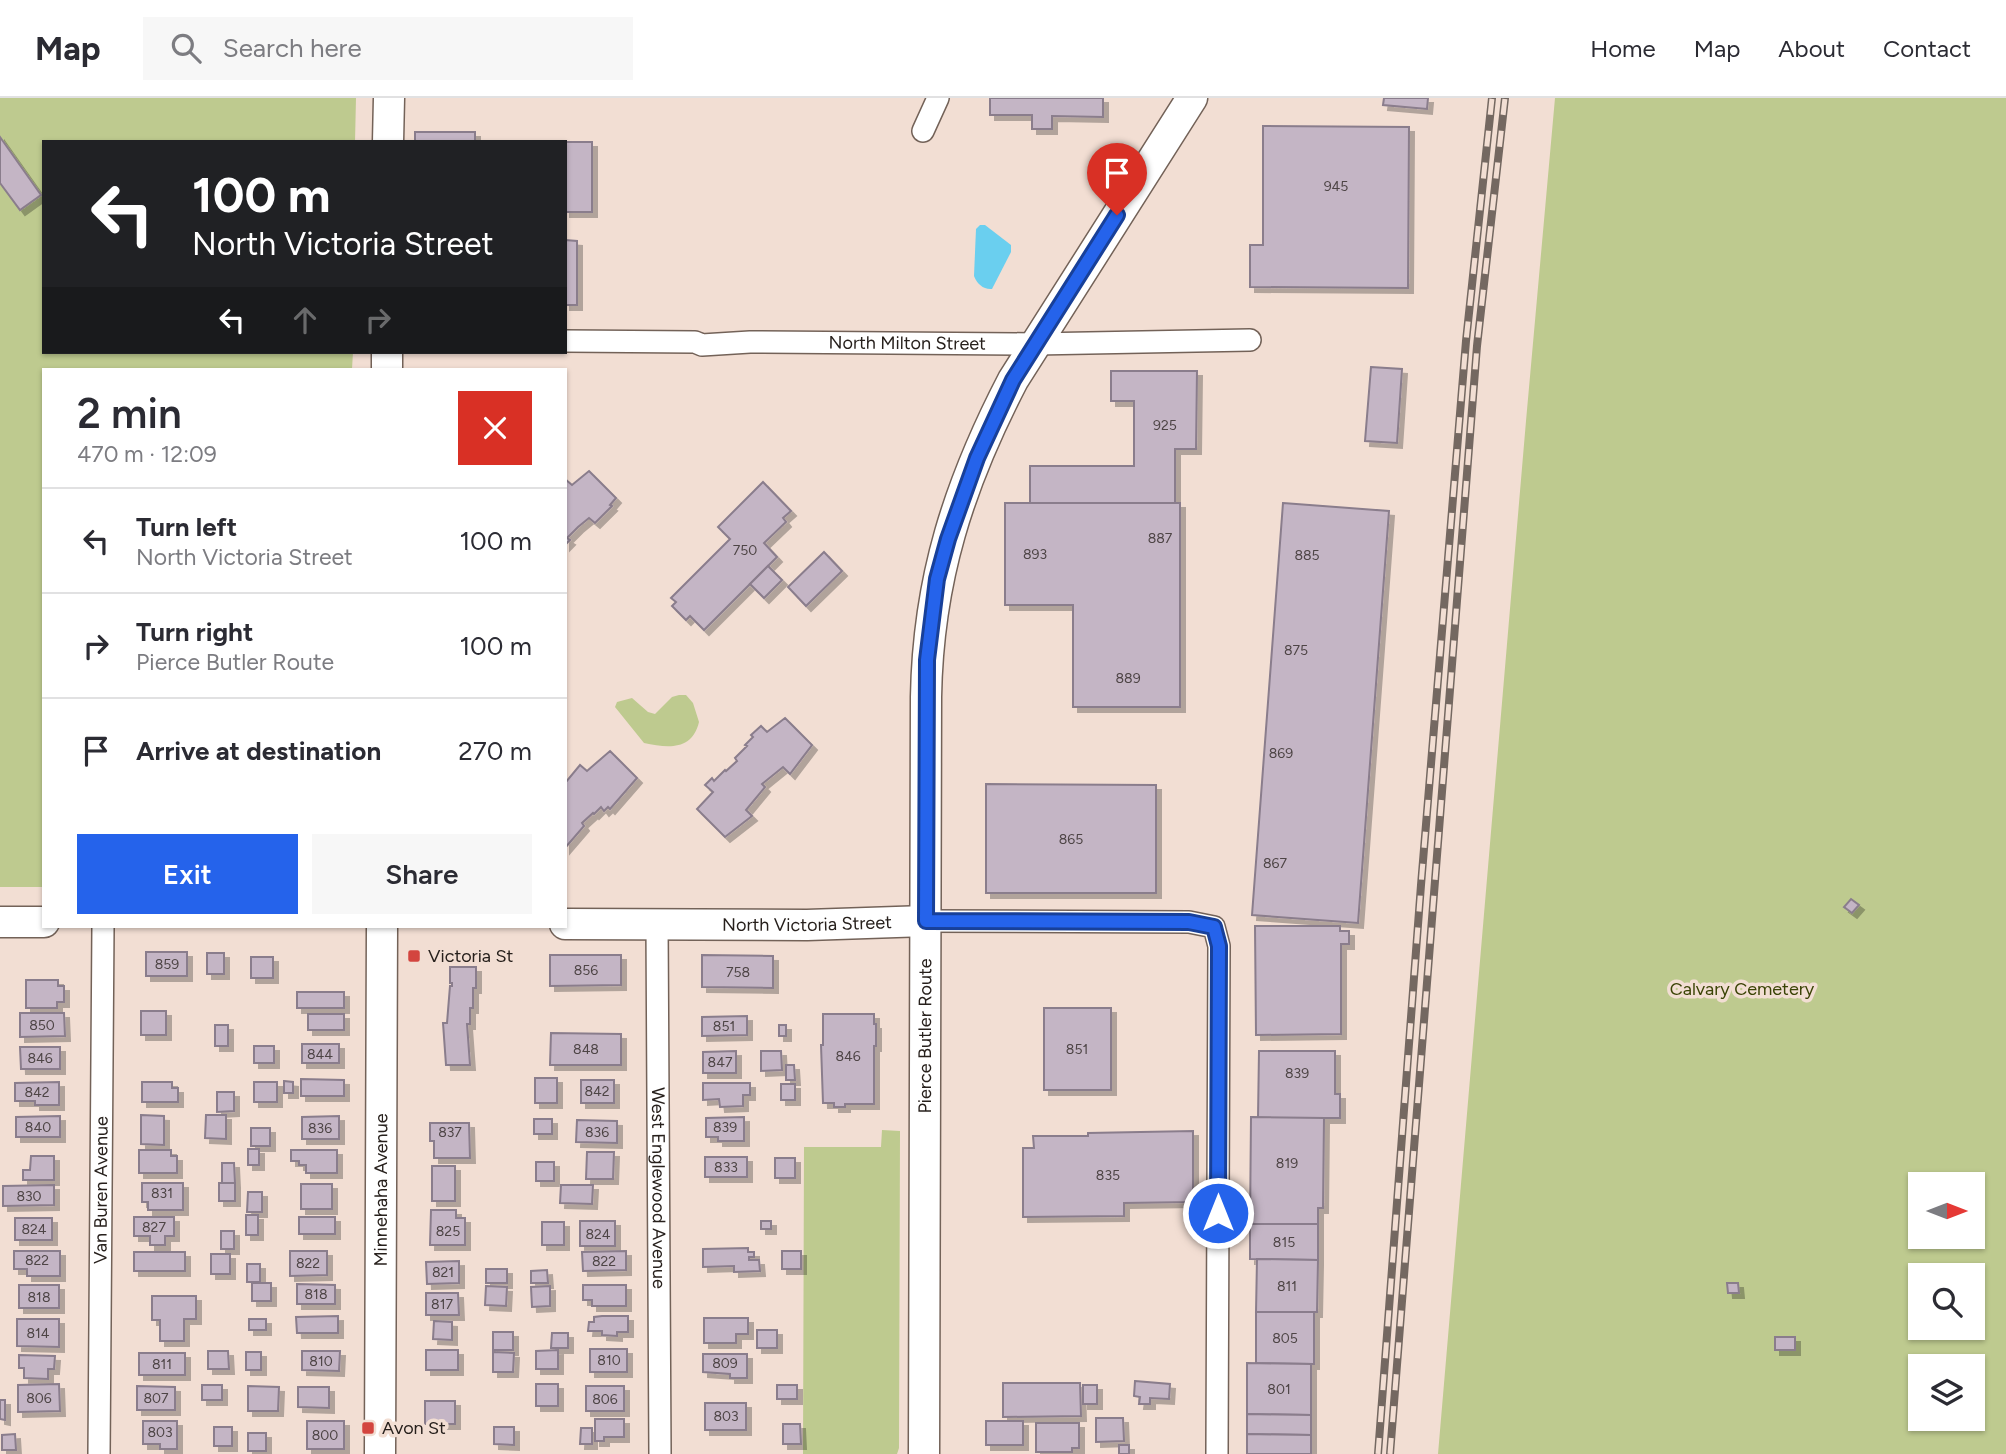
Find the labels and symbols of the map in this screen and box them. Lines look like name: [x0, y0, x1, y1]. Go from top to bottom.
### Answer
pin: [1087, 143, 1147, 215]
house number: 945: [1324, 178, 1348, 195]
street label: North Milton Street: [829, 332, 986, 355]
house number: 925: [1153, 417, 1177, 434]
house number: 887: [1148, 530, 1173, 547]
house number: 750: [733, 542, 757, 559]
house number: 893: [1023, 546, 1047, 563]
house number: 885: [1294, 547, 1320, 564]
house number: 875: [1284, 642, 1308, 659]
house number: 889: [1115, 670, 1141, 687]
house number: 869: [1269, 745, 1293, 762]
house number: 865: [1059, 831, 1083, 848]
house number: 867: [1263, 855, 1287, 872]
street label: North Victoria Street: [722, 911, 892, 936]
place label: Victoria St: [428, 945, 514, 967]
marker: Victoria St: [406, 948, 422, 964]
house number: 859: [155, 956, 179, 973]
street label: Pierce Butler Route: [914, 958, 936, 1114]
house number: 856: [574, 962, 598, 979]
house number: 758: [726, 964, 750, 981]
park label: Calvary Cemetery: [1670, 978, 1815, 1000]
house number: 850: [29, 1017, 55, 1034]
house number: 851: [713, 1018, 735, 1035]
house number: 848: [573, 1041, 599, 1058]
house number: 851: [1066, 1041, 1088, 1058]
house number: 844: [307, 1046, 333, 1063]
house number: 846: [835, 1048, 861, 1065]
house number: 846: [27, 1050, 53, 1067]
house number: 847: [708, 1054, 733, 1071]
house number: 839: [1285, 1065, 1309, 1082]
house number: 842: [584, 1083, 610, 1100]
house number: 842: [24, 1084, 50, 1101]
street label: West Englewood Avenue: [647, 1087, 670, 1289]
street label: Minnehaha Avenue: [370, 1113, 392, 1267]
street label: Van Buren Avenue: [89, 1116, 113, 1264]
house number: 840: [25, 1119, 51, 1136]
house number: 839: [713, 1119, 737, 1136]
house number: 836: [308, 1120, 332, 1137]
house number: 837: [438, 1124, 462, 1141]
house number: 836: [585, 1124, 609, 1141]
house number: 819: [1276, 1155, 1298, 1172]
house number: 833: [714, 1159, 738, 1176]
house number: 835: [1096, 1167, 1120, 1184]
north arrow: [1908, 1172, 1984, 1250]
position arrow: [1181, 1176, 1255, 1250]
house number: 831: [151, 1185, 173, 1202]
house number: 830: [16, 1188, 42, 1205]
house number: 827: [142, 1219, 166, 1236]
house number: 824: [21, 1221, 47, 1238]
house number: 825: [436, 1223, 460, 1240]
house number: 824: [585, 1226, 611, 1243]
house number: 815: [1273, 1234, 1295, 1251]
house number: 822: [25, 1252, 49, 1269]
house number: 822: [592, 1253, 616, 1270]
house number: 822: [296, 1255, 320, 1272]
house number: 821: [432, 1264, 454, 1281]
house number: 811: [1277, 1278, 1297, 1295]
house number: 818: [305, 1286, 327, 1303]
house number: 818: [28, 1289, 50, 1306]
house number: 817: [431, 1296, 453, 1313]
house number: 814: [26, 1325, 50, 1342]
house number: 805: [1272, 1330, 1298, 1347]
house number: 810: [597, 1352, 621, 1369]
house number: 810: [309, 1353, 333, 1370]
house number: 809: [712, 1355, 738, 1372]
house number: 811: [152, 1356, 172, 1373]
house number: 801: [1267, 1381, 1291, 1398]
house number: 806: [26, 1390, 52, 1407]
house number: 807: [143, 1390, 169, 1407]
house number: 806: [592, 1391, 618, 1408]
house number: 803: [713, 1408, 739, 1425]
place label: Avon St: [382, 1417, 446, 1439]
marker: Avon St: [360, 1420, 376, 1436]
house number: 803: [147, 1424, 173, 1441]
house number: 800: [312, 1427, 338, 1444]

